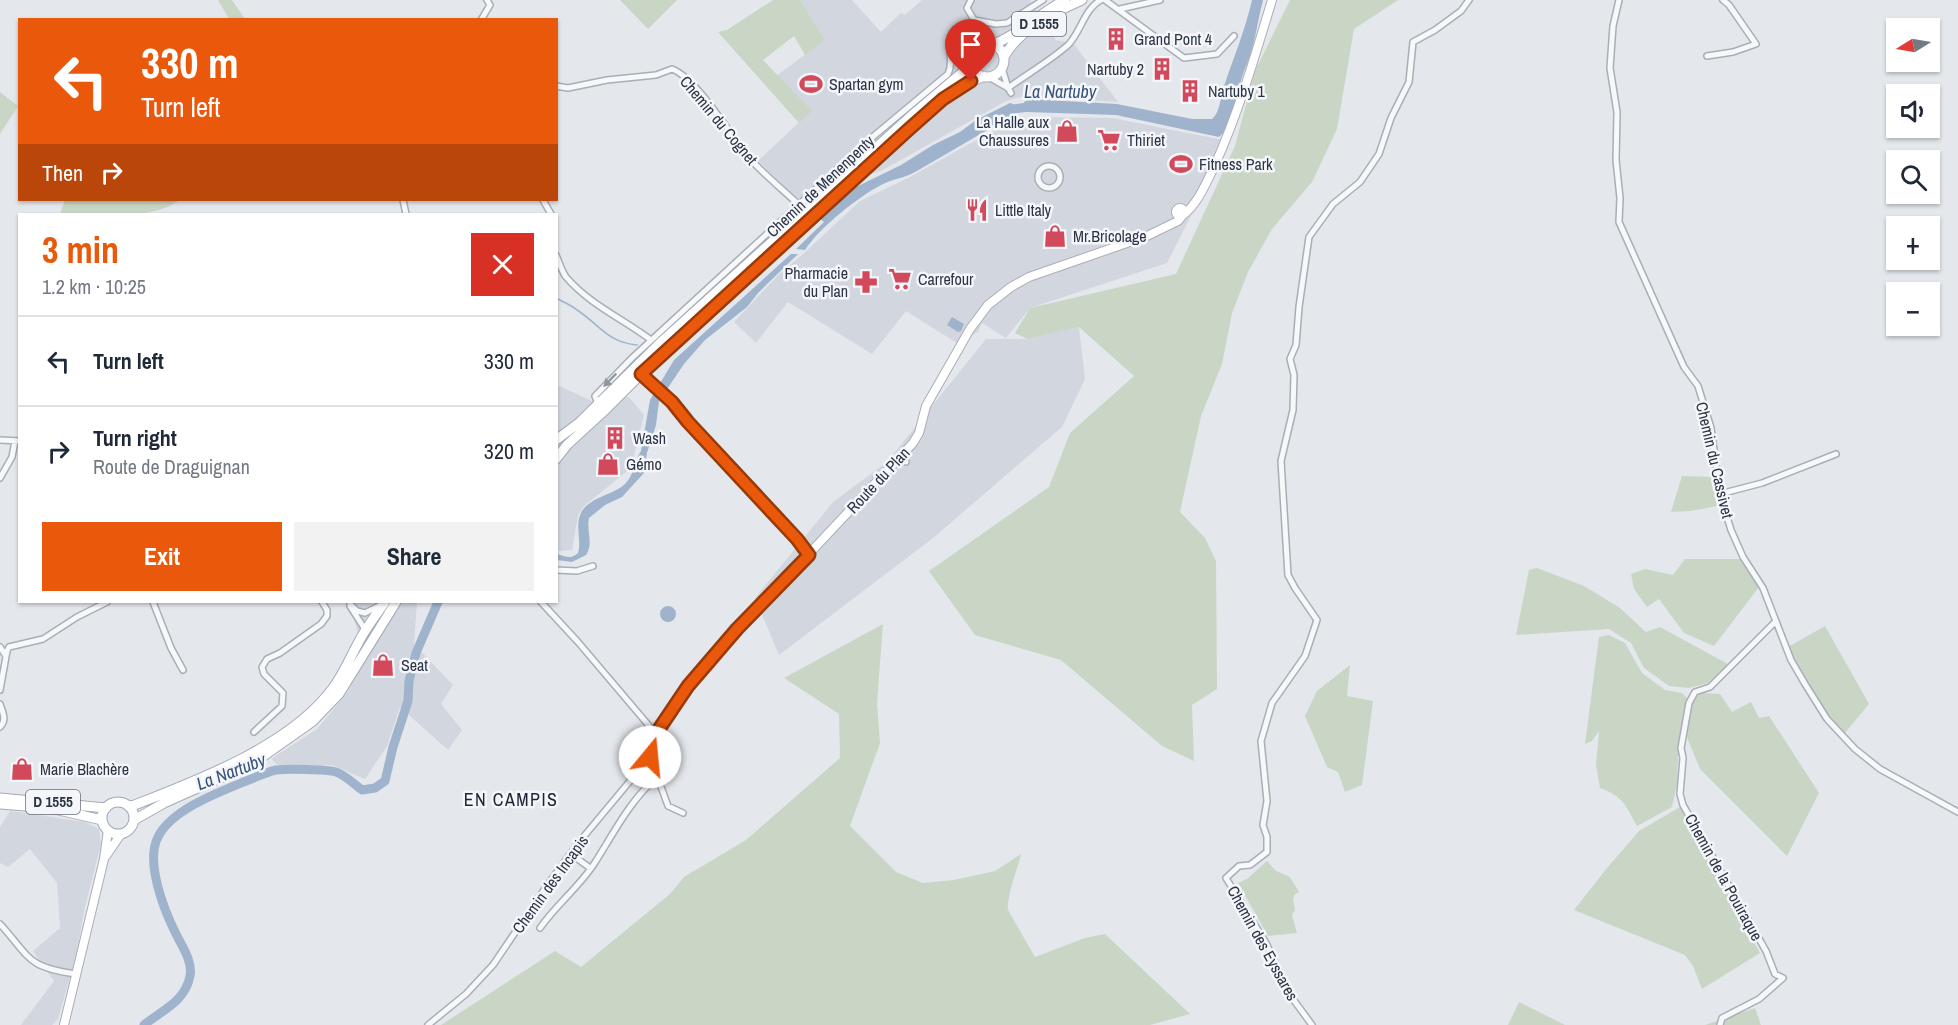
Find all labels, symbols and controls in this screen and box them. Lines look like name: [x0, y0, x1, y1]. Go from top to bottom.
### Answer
road number: D 1555: [1012, 12, 1066, 36]
north arrow: [1886, 18, 1940, 72]
map controls: [1886, 18, 1940, 336]
pin: [945, 19, 996, 81]
building icon: Grand Pont 4: [1103, 26, 1129, 52]
icon: arrive: [954, 28, 987, 61]
place label: Grand Pont 4: [1134, 28, 1212, 50]
text: 330 m: [141, 35, 239, 91]
icon: left: [42, 42, 120, 120]
building icon: Nartuby 2: [1149, 56, 1175, 82]
place label: Nartuby 2: [1087, 58, 1144, 80]
street label: Chemin du Cognet: [675, 71, 763, 170]
sports icon: Spartan gym: [798, 71, 824, 97]
place label: Spartan gym: [829, 73, 903, 95]
building icon: Nartuby 1: [1177, 78, 1203, 104]
water label: La Nartuby: [1024, 79, 1098, 104]
place label: Nartuby 1: [1208, 80, 1266, 102]
button: sound: [1886, 84, 1940, 138]
text: Turn left: [141, 89, 220, 125]
place label: La Halle aux Chaussures: [976, 111, 1049, 151]
shop icon: La Halle aux Chaussures: [1054, 118, 1080, 144]
supermarket icon: Thiriet: [1096, 127, 1122, 153]
place label: Thiriet: [1127, 129, 1165, 151]
street label: Chemin de Menenpenty: [761, 130, 879, 242]
button: search: [1886, 150, 1940, 204]
sports icon: Fitness Park: [1168, 151, 1194, 177]
place label: Fitness Park: [1199, 153, 1273, 175]
icon: right: [95, 156, 128, 189]
text: Then: [42, 158, 83, 188]
restaurant icon: Little Italy: [964, 197, 990, 223]
place label: Little Italy: [995, 199, 1052, 221]
button: +: [1886, 216, 1940, 270]
shop icon: Mr.Bricolage: [1042, 223, 1068, 249]
place label: Mr.Bricolage: [1073, 225, 1147, 247]
text: 3 min: [42, 226, 119, 274]
button: close: [471, 233, 534, 296]
place label: Pharmacie du Plan: [785, 262, 848, 302]
supermarket icon: Carrefour: [887, 266, 913, 292]
place label: Carrefour: [918, 268, 974, 290]
pharmacy icon: Pharmacie du Plan: [853, 269, 879, 295]
text: 1.2 km · 10:25: [42, 273, 146, 300]
button: −: [1886, 282, 1940, 336]
icon: left: [42, 345, 75, 378]
text: Turn left: [93, 346, 164, 376]
text: 330 m: [484, 346, 534, 376]
one-way arrow: [604, 373, 618, 387]
street label: Chemin du Cassivet: [1691, 400, 1739, 521]
text: Turn right: [93, 423, 177, 453]
building icon: Wash: [602, 425, 628, 451]
place label: Wash: [633, 427, 666, 449]
icon: right: [42, 435, 75, 468]
text: 320 m: [484, 436, 534, 466]
street label: Route du Plan: [842, 442, 914, 518]
shop icon: Gémo: [595, 451, 621, 477]
text: Route de Draguignan: [93, 453, 250, 480]
place label: Gémo: [626, 453, 662, 475]
button: Exit: [42, 522, 282, 591]
button: Share: [294, 522, 534, 591]
shop icon: Seat: [370, 652, 396, 678]
place label: Seat: [401, 654, 428, 676]
position arrow: [618, 725, 682, 789]
water label: La Nartuby: [193, 746, 271, 796]
shop icon: Marie Blachère: [9, 756, 35, 782]
place label: Marie Blachère: [40, 758, 129, 780]
district label: EN CAMPIS: [464, 787, 558, 812]
road number: D 1555: [26, 790, 80, 814]
street label: Chemin de la Pouiraque: [1680, 809, 1768, 945]
street label: Chemin des Incapis: [507, 830, 593, 938]
street label: Chemin des Eyssares: [1222, 882, 1304, 1004]

